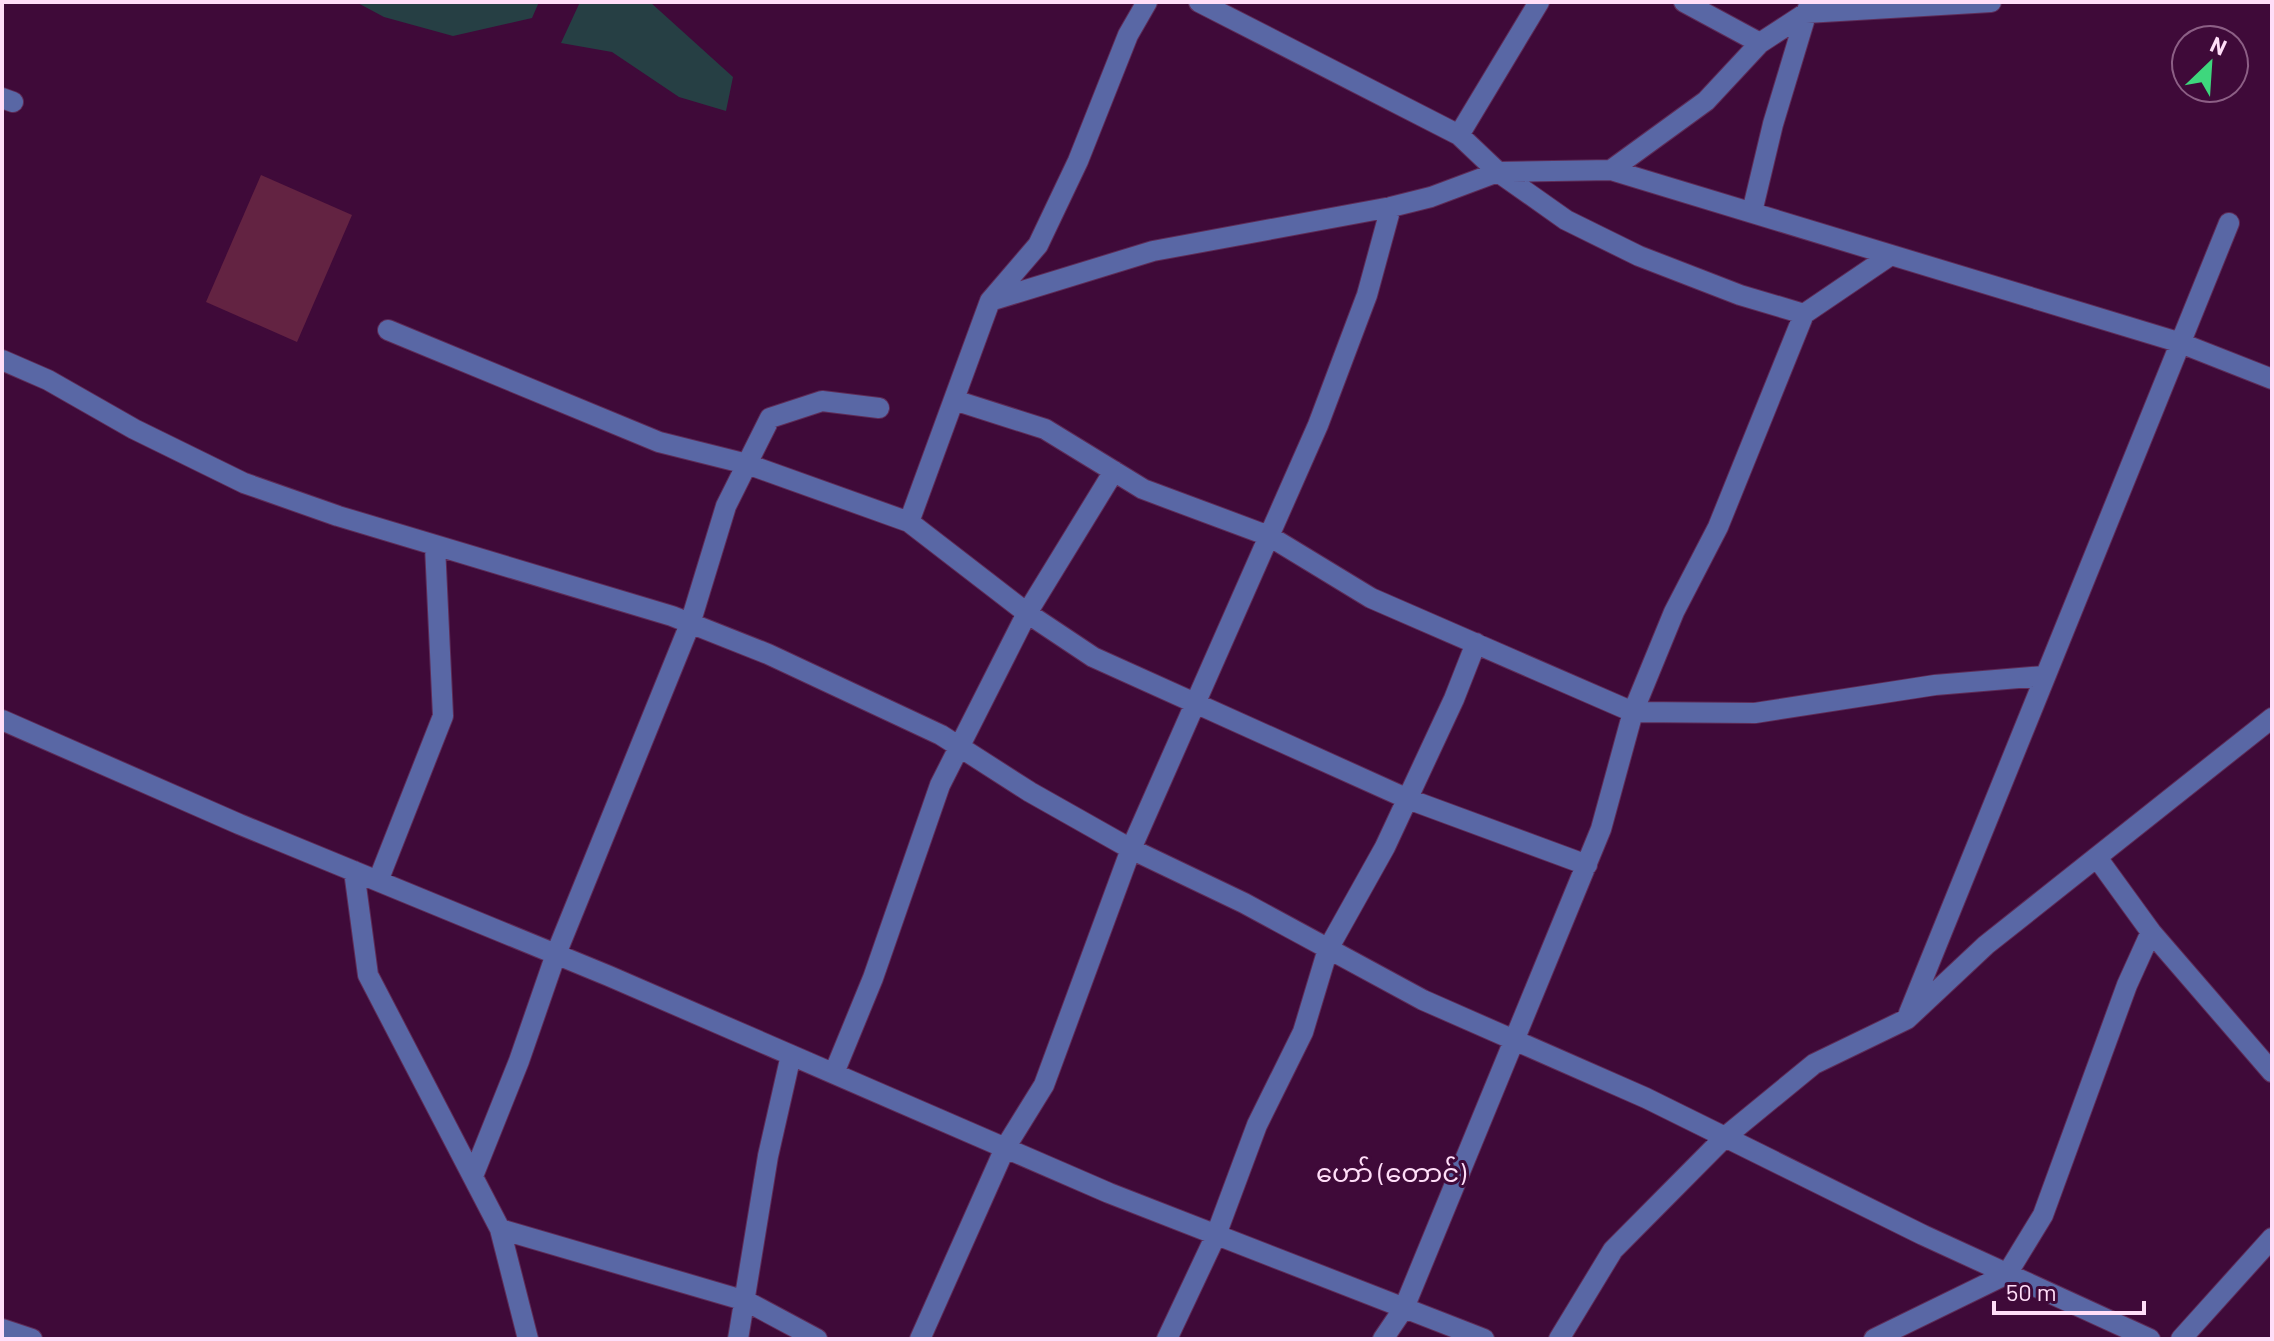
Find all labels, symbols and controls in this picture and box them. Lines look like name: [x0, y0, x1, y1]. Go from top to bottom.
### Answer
north arrow: [2170, 24, 2250, 104]
text: N: [2207, 30, 2231, 60]
district label: ဟော် (တောင်): [1316, 1156, 1466, 1187]
scale bar: [1994, 1265, 2144, 1315]
text: 50 m: [2006, 1277, 2057, 1306]

